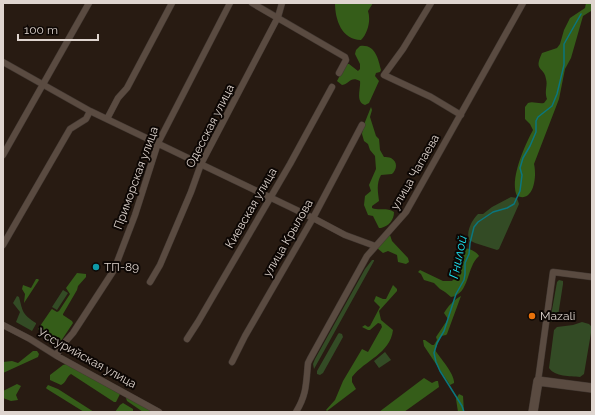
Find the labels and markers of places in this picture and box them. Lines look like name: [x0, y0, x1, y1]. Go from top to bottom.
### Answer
place label: ТП-89: [104, 260, 139, 274]
marker: ТП-89: [91, 262, 101, 272]
place label: Mazali: [540, 309, 575, 323]
marker: Mazali: [527, 311, 537, 321]

